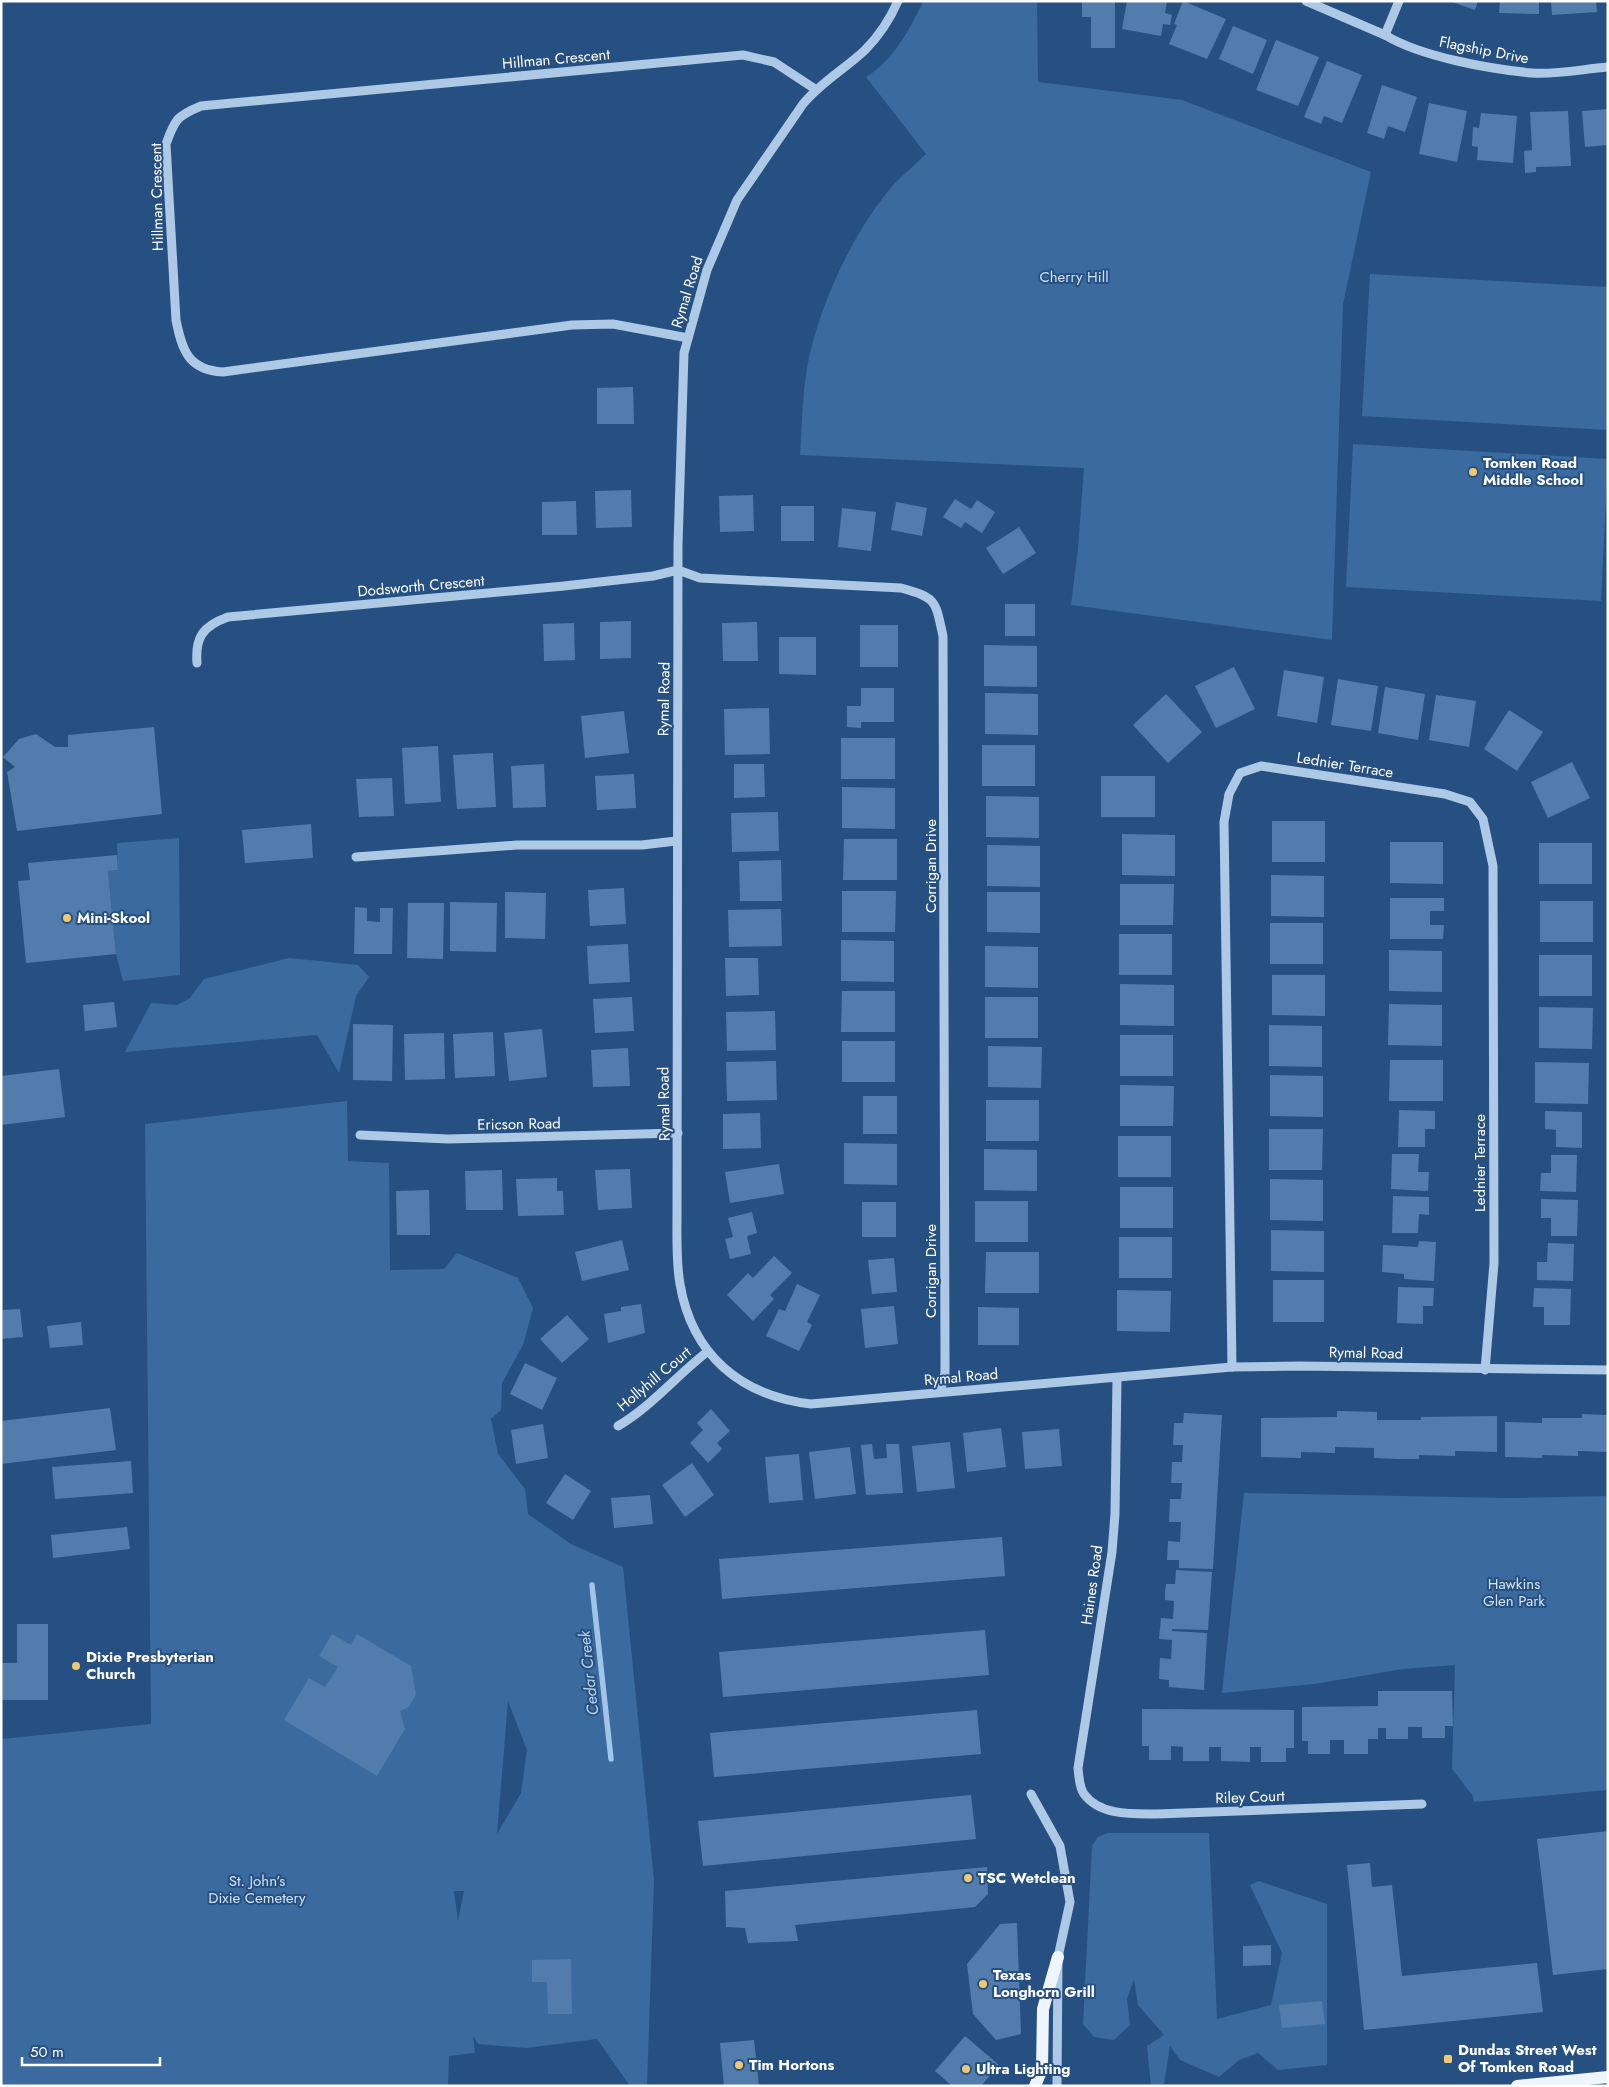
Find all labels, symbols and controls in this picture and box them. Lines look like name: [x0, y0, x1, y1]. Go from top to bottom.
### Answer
street label: Flagship Drive: [1437, 31, 1531, 70]
street label: Hillman Crescent: [501, 43, 611, 75]
street label: Hillman Crescent: [145, 142, 169, 251]
street label: Rymal Road: [666, 253, 708, 331]
park label: Cherry Hill: [1039, 266, 1109, 288]
place label: Tomken Road Middle School: [1483, 452, 1583, 491]
marker: Tomken Road Middle School: [1467, 466, 1479, 478]
street label: Dodsworth Crescent: [357, 569, 486, 603]
street label: Rymal Road: [652, 662, 676, 736]
street label: Lednier Terrace: [1295, 746, 1395, 784]
street label: Corrigan Drive: [920, 819, 942, 913]
place label: Mini-Skool: [77, 907, 150, 929]
marker: Mini-Skool: [61, 912, 73, 924]
street label: Rymal Road: [652, 1067, 676, 1141]
street label: Ericson Road: [477, 1112, 561, 1136]
street label: Lednier Terrace: [1469, 1114, 1491, 1212]
street label: Corrigan Drive: [920, 1224, 942, 1318]
street label: Hollyhill Court: [612, 1341, 696, 1417]
street label: Rymal Road: [1329, 1341, 1403, 1365]
street label: Rymal Road: [923, 1363, 999, 1391]
street label: Haines Road: [1076, 1544, 1108, 1626]
park label: Hawkins Glen Park: [1483, 1573, 1545, 1612]
water label: Cedar Creek: [572, 1628, 604, 1716]
place label: Dixie Presbyterian Church: [86, 1646, 214, 1685]
marker: Dixie Presbyterian Church: [70, 1660, 82, 1672]
street label: Riley Court: [1215, 1785, 1285, 1809]
place label: TSC Wetclean: [978, 1867, 1076, 1889]
park label: St. John’s Dixie Cemetery: [208, 1870, 306, 1909]
marker: TSC Wetclean: [962, 1872, 974, 1884]
place label: Texas Longhorn Grill: [993, 1964, 1095, 2003]
marker: Texas Longhorn Grill: [977, 1978, 989, 1990]
scale bar: [22, 2034, 160, 2066]
place label: Dundas Street West Of Tomken Road: [1458, 2039, 1597, 2078]
text: 50 m: [30, 2041, 64, 2063]
marker: Dundas Street West Of Tomken Road: [1442, 2053, 1454, 2065]
place label: Tim Hortons: [749, 2054, 834, 2076]
place label: Ultra Lighting: [976, 2058, 1071, 2080]
marker: Tim Hortons: [733, 2059, 745, 2071]
marker: Ultra Lighting: [960, 2063, 972, 2075]

